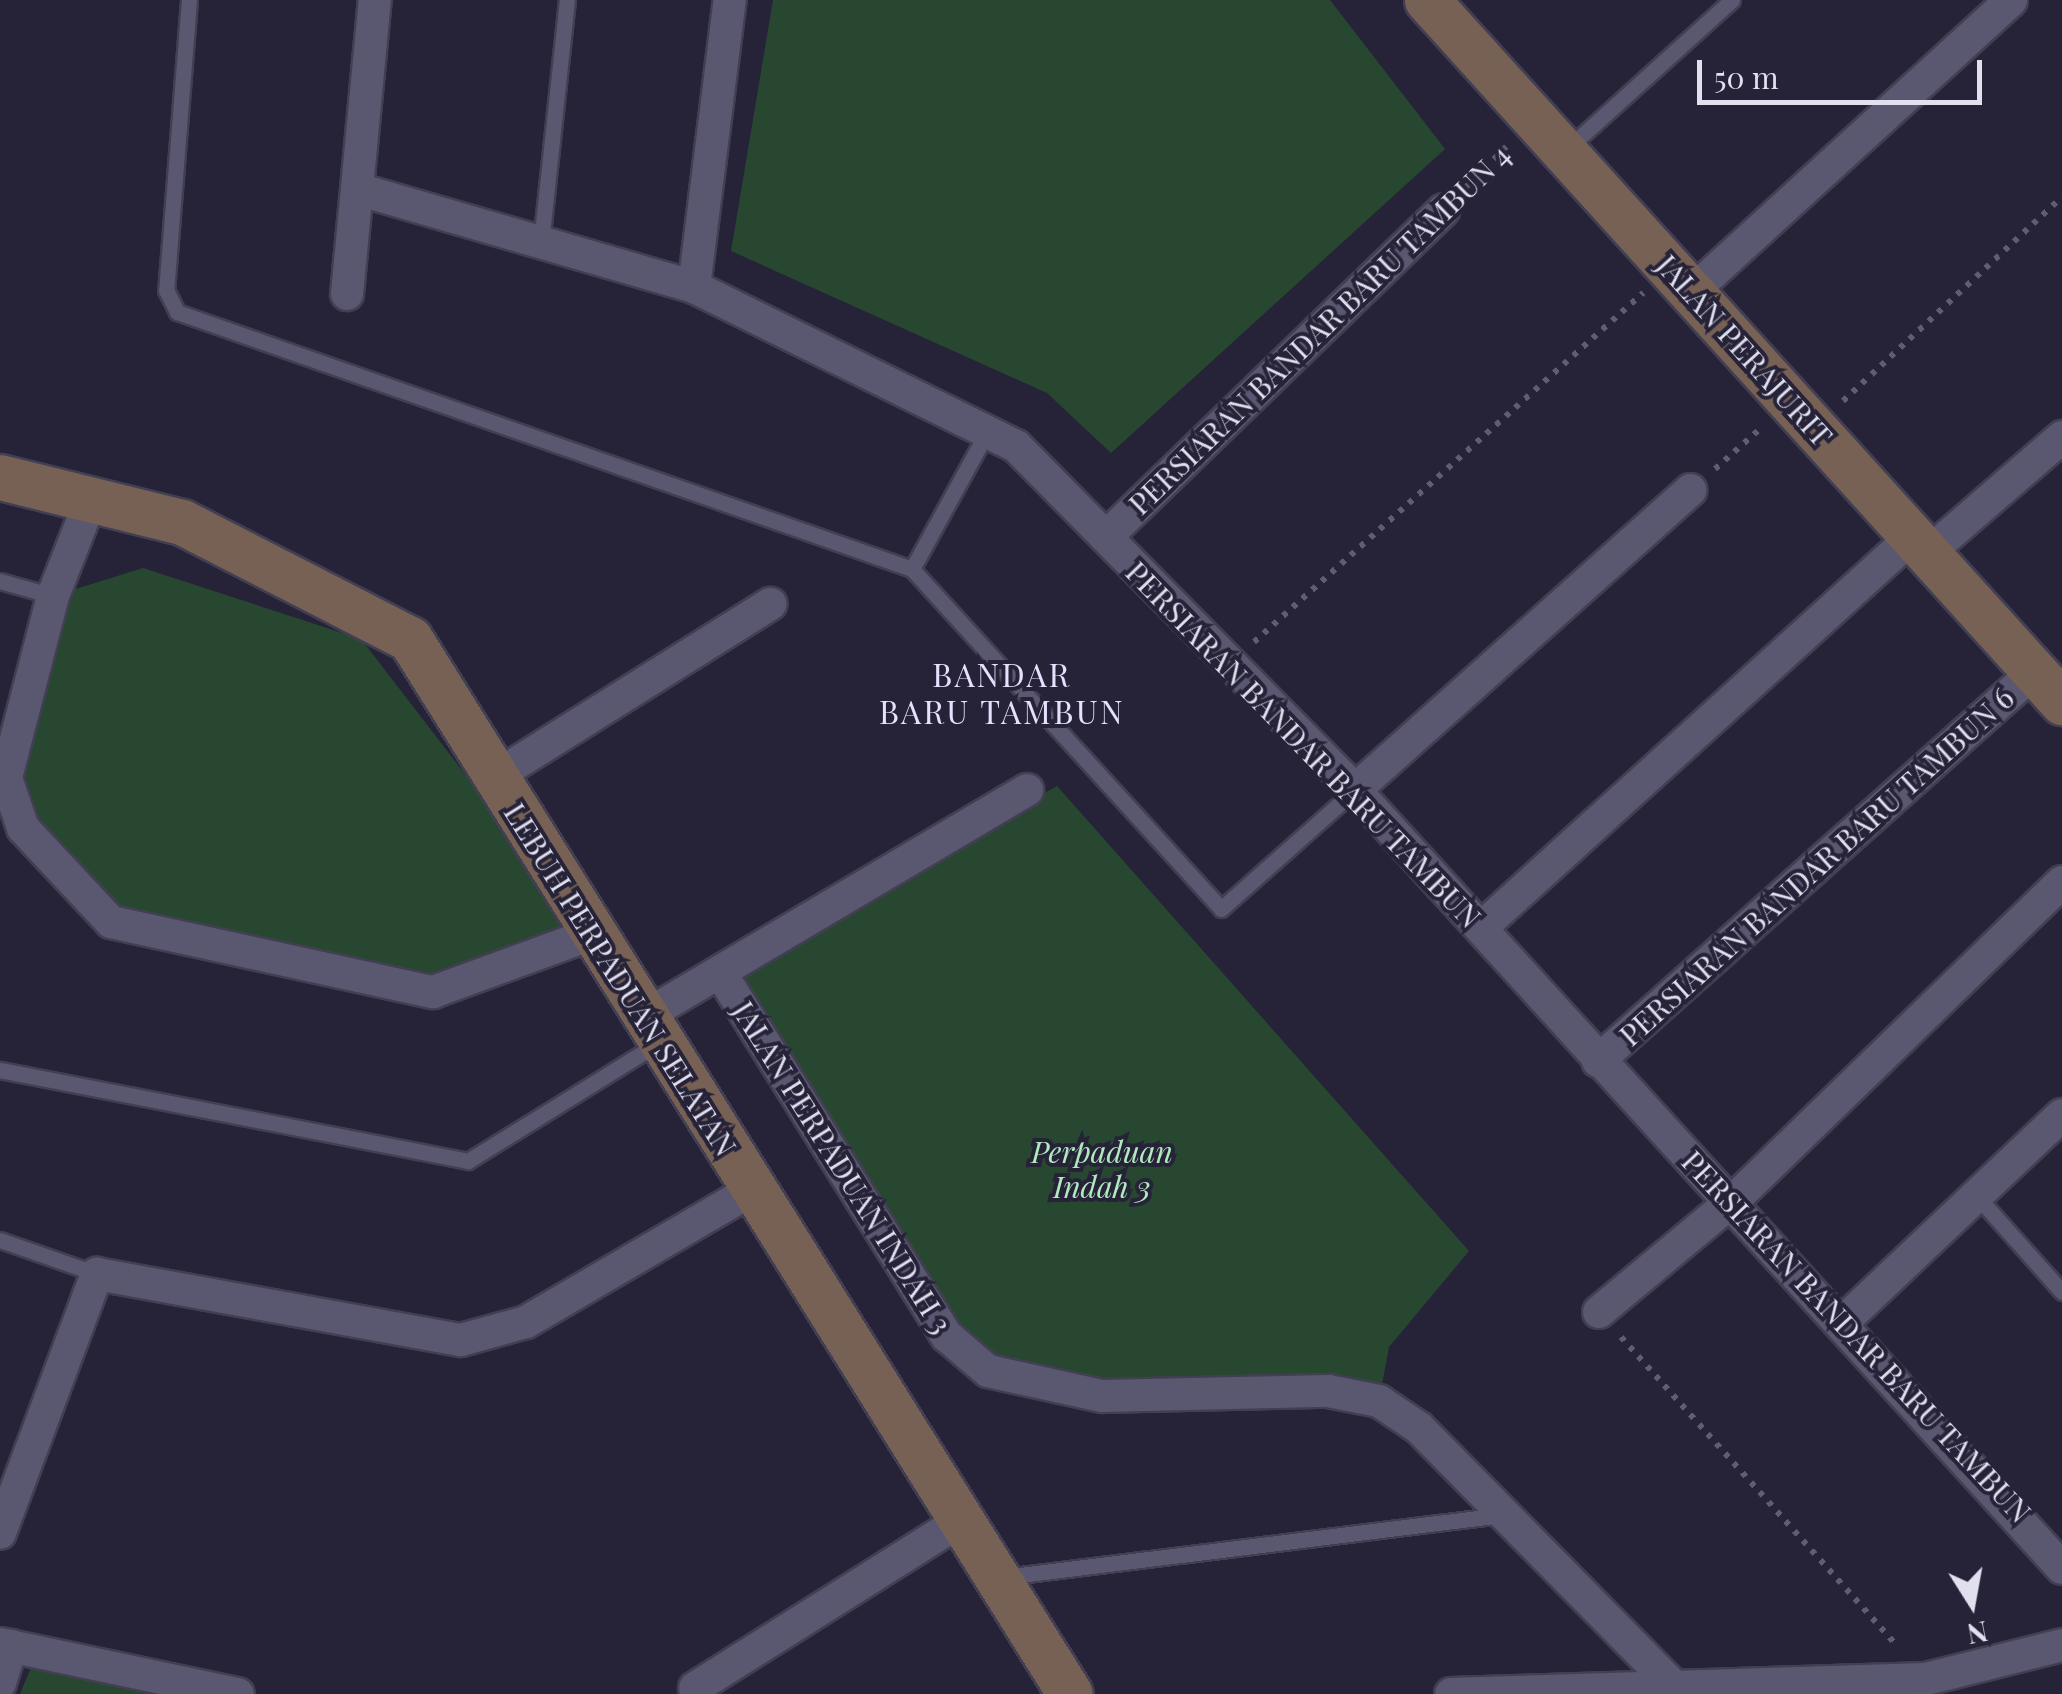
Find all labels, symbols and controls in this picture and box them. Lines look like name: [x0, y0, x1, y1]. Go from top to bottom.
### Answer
scale bar: [1702, 40, 1987, 102]
text: 50 m: [1714, 57, 1779, 97]
street label: PERSIARAN BANDAR BARU TAMBUN 4: [1120, 136, 1518, 522]
street label: JALAN PERAJURIT: [1650, 247, 1840, 453]
street label: PERSIARAN BANDAR BARU TAMBUN: [1119, 553, 1489, 935]
district label: BANDAR BARU TAMBUN: [879, 656, 1125, 731]
street label: PERSIARAN BANDAR BARU TAMBUN 6: [1611, 679, 2021, 1053]
street label: LEBUH PERPADUAN SELATAN: [497, 796, 745, 1162]
street label: JALAN PERPADUAN INDAH 3: [726, 994, 960, 1340]
park label: Perpaduan Indah 3: [1031, 1133, 1173, 1204]
street label: PERSIARAN BANDAR BARU TAMBUN: [1675, 1142, 2039, 1530]
north arrow: [1922, 1554, 2022, 1654]
text: N: [1964, 1614, 1991, 1654]

